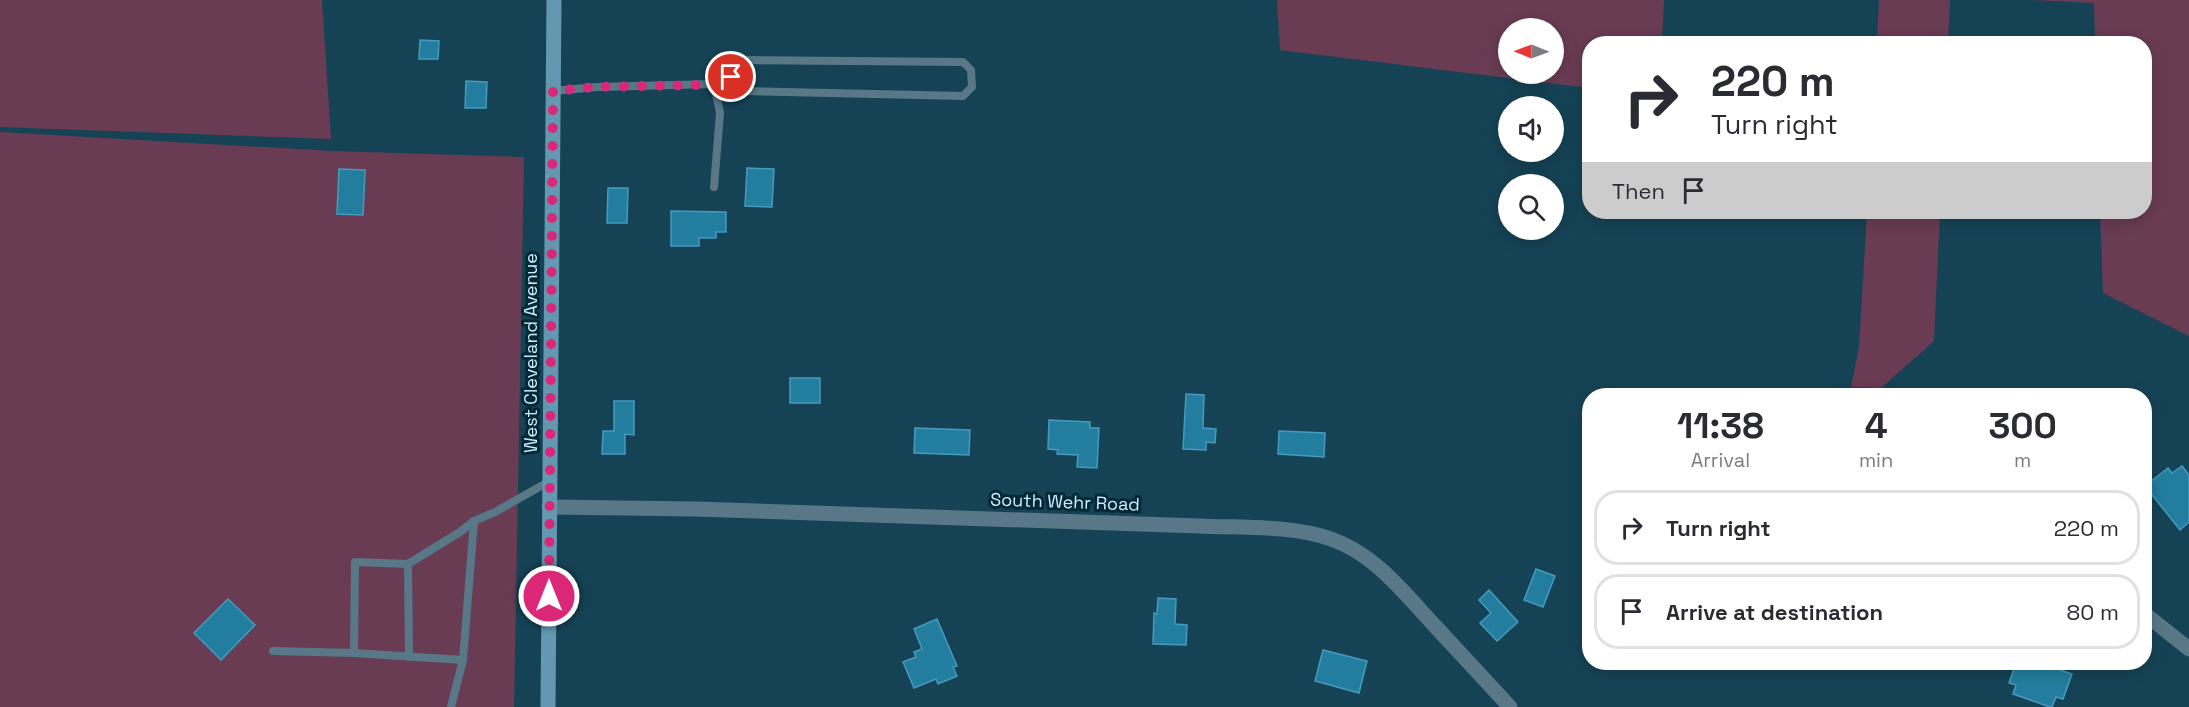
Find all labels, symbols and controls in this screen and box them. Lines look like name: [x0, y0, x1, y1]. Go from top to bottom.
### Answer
north arrow: [1498, 18, 1564, 84]
map controls: [1498, 18, 1564, 240]
pin: [705, 51, 756, 102]
text: 220 m: [1711, 55, 1835, 108]
icon: arrive: [714, 60, 747, 93]
icon: right: [1612, 60, 1690, 138]
button: sound: [1498, 96, 1564, 162]
text: Turn right: [1711, 107, 1838, 142]
button: search: [1498, 174, 1564, 240]
icon: arrive: [1677, 174, 1710, 207]
text: Then: [1612, 177, 1665, 205]
street label: West Cleveland Avenue: [519, 253, 542, 453]
text: 11:38: [1677, 403, 1764, 449]
text: 4: [1865, 403, 1888, 449]
text: 300: [1988, 403, 2057, 449]
text: Arrival: [1691, 447, 1750, 473]
text: min: [1859, 447, 1893, 473]
text: m: [2014, 447, 2031, 473]
street label: South Wehr Road: [990, 487, 1140, 516]
icon: right: [1615, 511, 1648, 544]
text: Turn right: [1666, 514, 1771, 542]
text: 220 m: [2054, 514, 2119, 542]
position arrow: [517, 564, 581, 628]
icon: arrive: [1615, 595, 1648, 628]
text: Arrive at destination: [1666, 598, 1883, 626]
text: 80 m: [2067, 598, 2119, 626]

